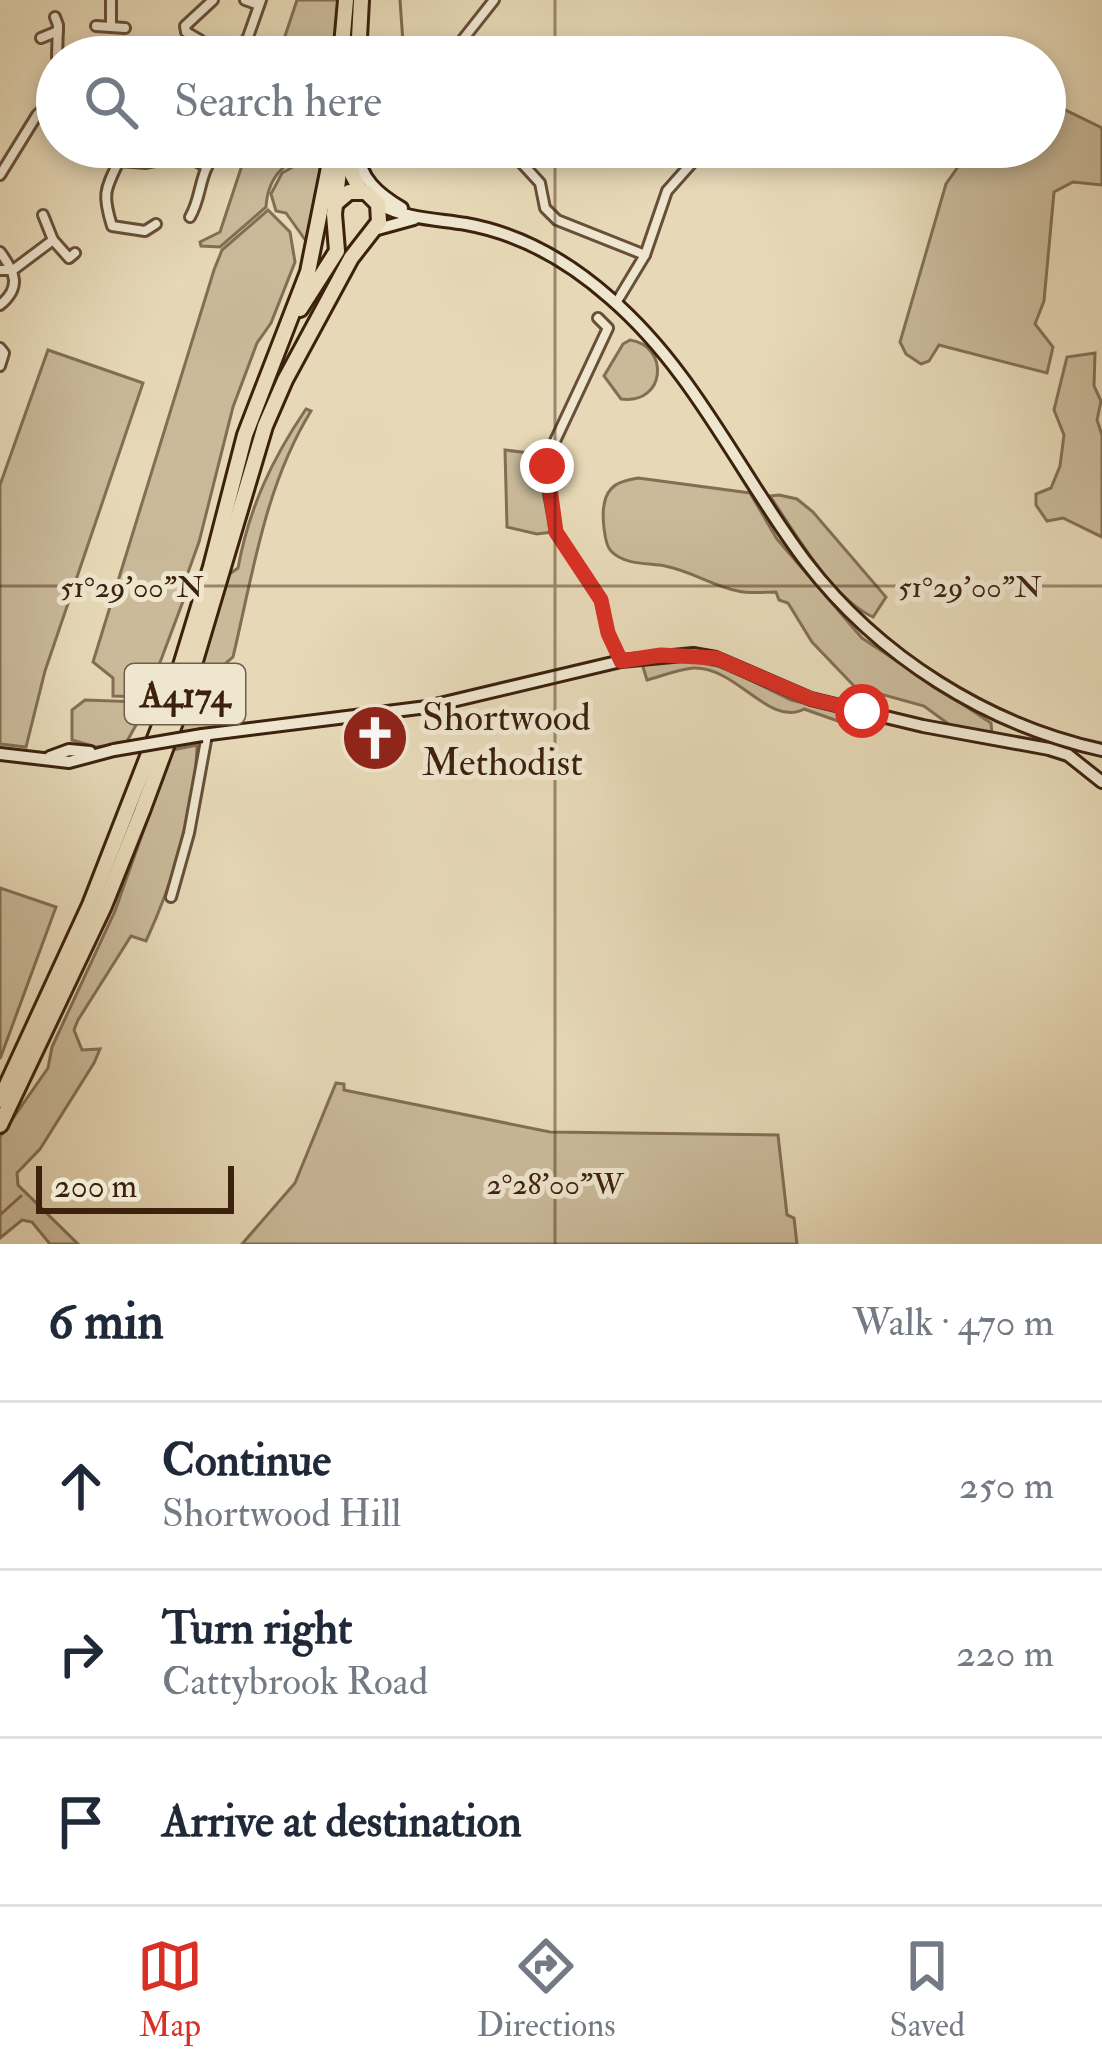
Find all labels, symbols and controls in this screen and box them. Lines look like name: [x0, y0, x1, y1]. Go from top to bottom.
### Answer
search box: [36, 36, 1066, 168]
icon: search: [78, 69, 144, 135]
text: Search here: [174, 74, 382, 130]
route end: [520, 439, 574, 493]
text: 51°29'00"N: [60, 569, 204, 606]
text: 51°29'00"N: [898, 569, 1042, 606]
road number: A4174: [125, 664, 245, 724]
route start: [835, 684, 889, 738]
place label: Shortwood Methodist: [422, 693, 591, 787]
church icon: Shortwood Methodist: [340, 703, 410, 773]
scale bar: [36, 1160, 234, 1213]
text: 200 m: [54, 1166, 137, 1207]
text: 2°28'00"W: [486, 1166, 625, 1203]
text: 6 min: [48, 1290, 164, 1354]
text: Walk · 470 m: [853, 1298, 1054, 1347]
text: Continue: [162, 1433, 331, 1489]
icon: ahead: [48, 1453, 114, 1519]
text: 250 m: [959, 1461, 1054, 1510]
text: Shortwood Hill: [162, 1489, 401, 1538]
text: Turn right: [162, 1601, 352, 1657]
icon: right: [48, 1621, 114, 1687]
text: 220 m: [956, 1629, 1054, 1678]
text: Cattybrook Road: [162, 1657, 428, 1706]
icon: arrive: [48, 1789, 114, 1855]
text: Arrive at destination: [162, 1794, 522, 1850]
tab: Map: [137, 1933, 203, 2046]
tab: Directions: [477, 1933, 616, 2046]
tab: Saved: [890, 1933, 965, 2046]

